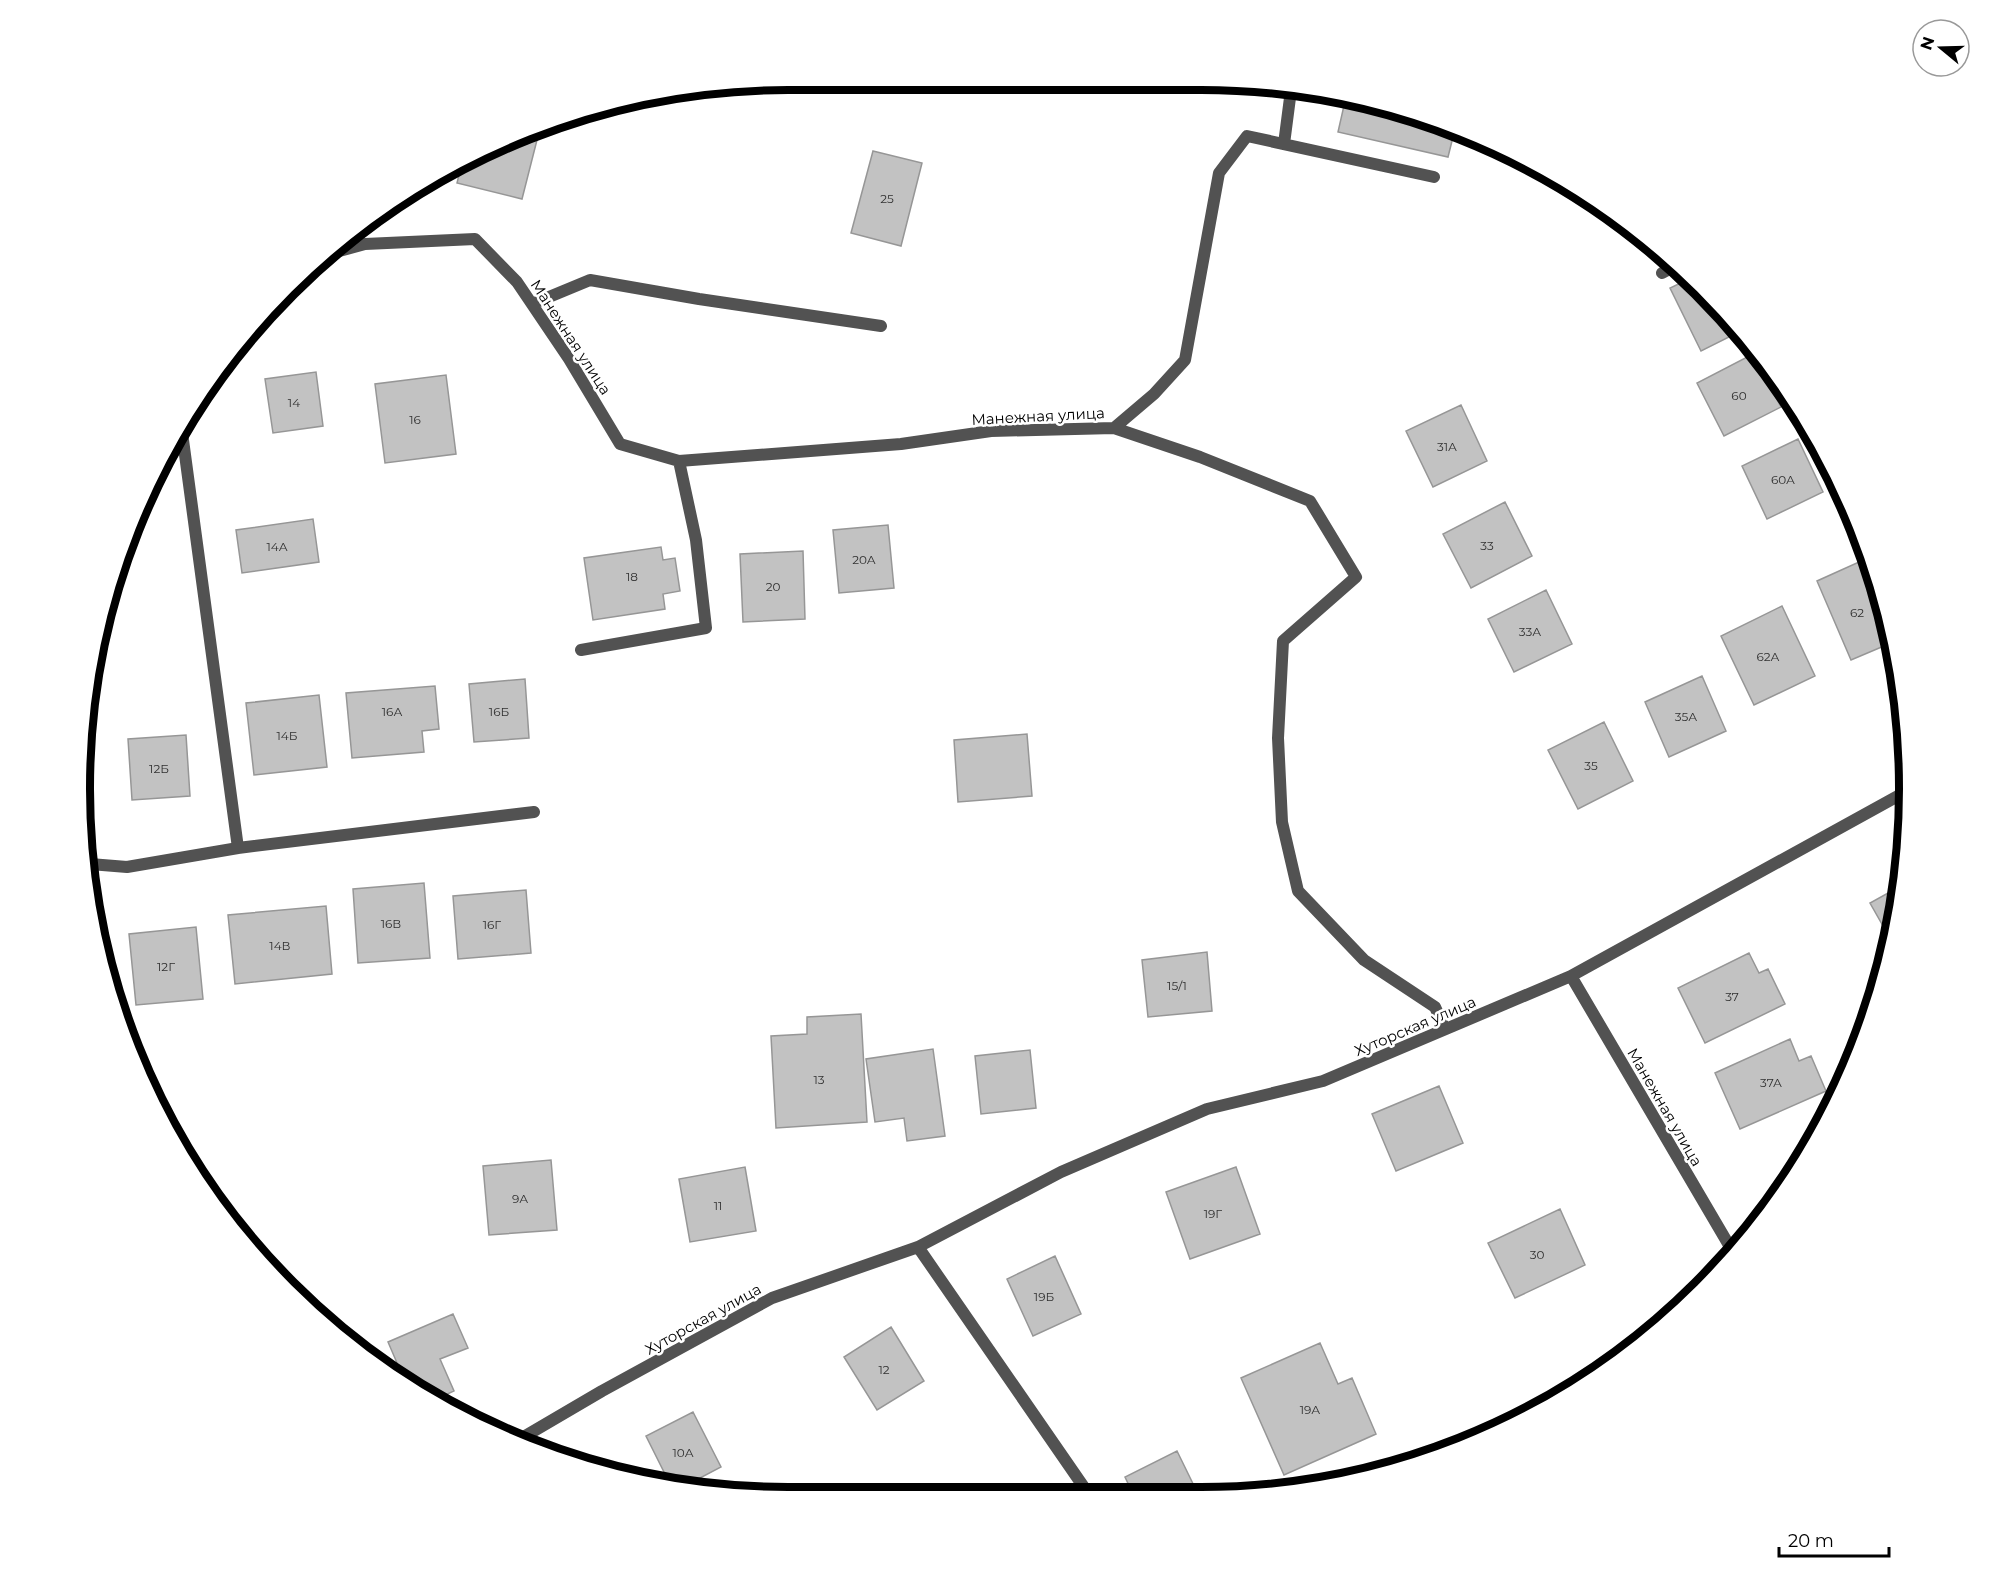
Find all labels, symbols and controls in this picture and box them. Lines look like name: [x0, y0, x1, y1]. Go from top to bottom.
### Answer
north arrow: [1911, 18, 1971, 78]
text: N: [1916, 34, 1938, 52]
house number: 25: [880, 191, 894, 206]
street label: Манежная улица: [527, 276, 615, 398]
house number: 60: [1731, 388, 1747, 403]
house number: 14: [288, 395, 300, 410]
street label: Манежная улица: [971, 403, 1105, 429]
house number: 16: [409, 412, 421, 427]
house number: 31А: [1437, 439, 1457, 454]
house number: 60А: [1771, 472, 1795, 487]
house number: 33: [1480, 538, 1494, 553]
house number: 14А: [266, 539, 288, 554]
house number: 20А: [852, 552, 876, 567]
house number: 18: [626, 569, 638, 584]
house number: 20: [766, 579, 780, 594]
house number: 62: [1850, 605, 1864, 620]
house number: 33А: [1519, 624, 1541, 639]
house number: 62А: [1756, 649, 1780, 664]
house number: 16А: [382, 704, 402, 719]
house number: 16Б: [489, 704, 509, 719]
house number: 35А: [1675, 709, 1697, 724]
house number: 14Б: [277, 728, 298, 743]
house number: 35: [1584, 758, 1598, 773]
house number: 12Б: [149, 761, 169, 776]
house number: 16В: [381, 916, 401, 931]
house number: 16Г: [483, 917, 501, 932]
house number: 14В: [269, 938, 291, 953]
house number: 12Г: [157, 959, 175, 974]
house number: 15/1: [1167, 978, 1187, 993]
house number: 37: [1725, 989, 1739, 1004]
street label: Хуторская улица: [1351, 992, 1479, 1060]
street label: Манежная улица: [1623, 1044, 1707, 1170]
house number: 13: [813, 1072, 825, 1087]
house number: 37А: [1760, 1075, 1782, 1090]
house number: 9А: [512, 1191, 528, 1206]
house number: 11: [714, 1198, 722, 1213]
house number: 19Г: [1204, 1206, 1222, 1221]
house number: 30: [1530, 1247, 1544, 1262]
street label: Хуторская улица: [642, 1279, 764, 1359]
house number: 19Б: [1034, 1289, 1054, 1304]
house number: 12: [878, 1362, 890, 1377]
house number: 19А: [1300, 1402, 1320, 1417]
house number: 10А: [672, 1445, 694, 1460]
scale bar: [1779, 1520, 1888, 1558]
text: 20 m: [1788, 1530, 1834, 1552]

